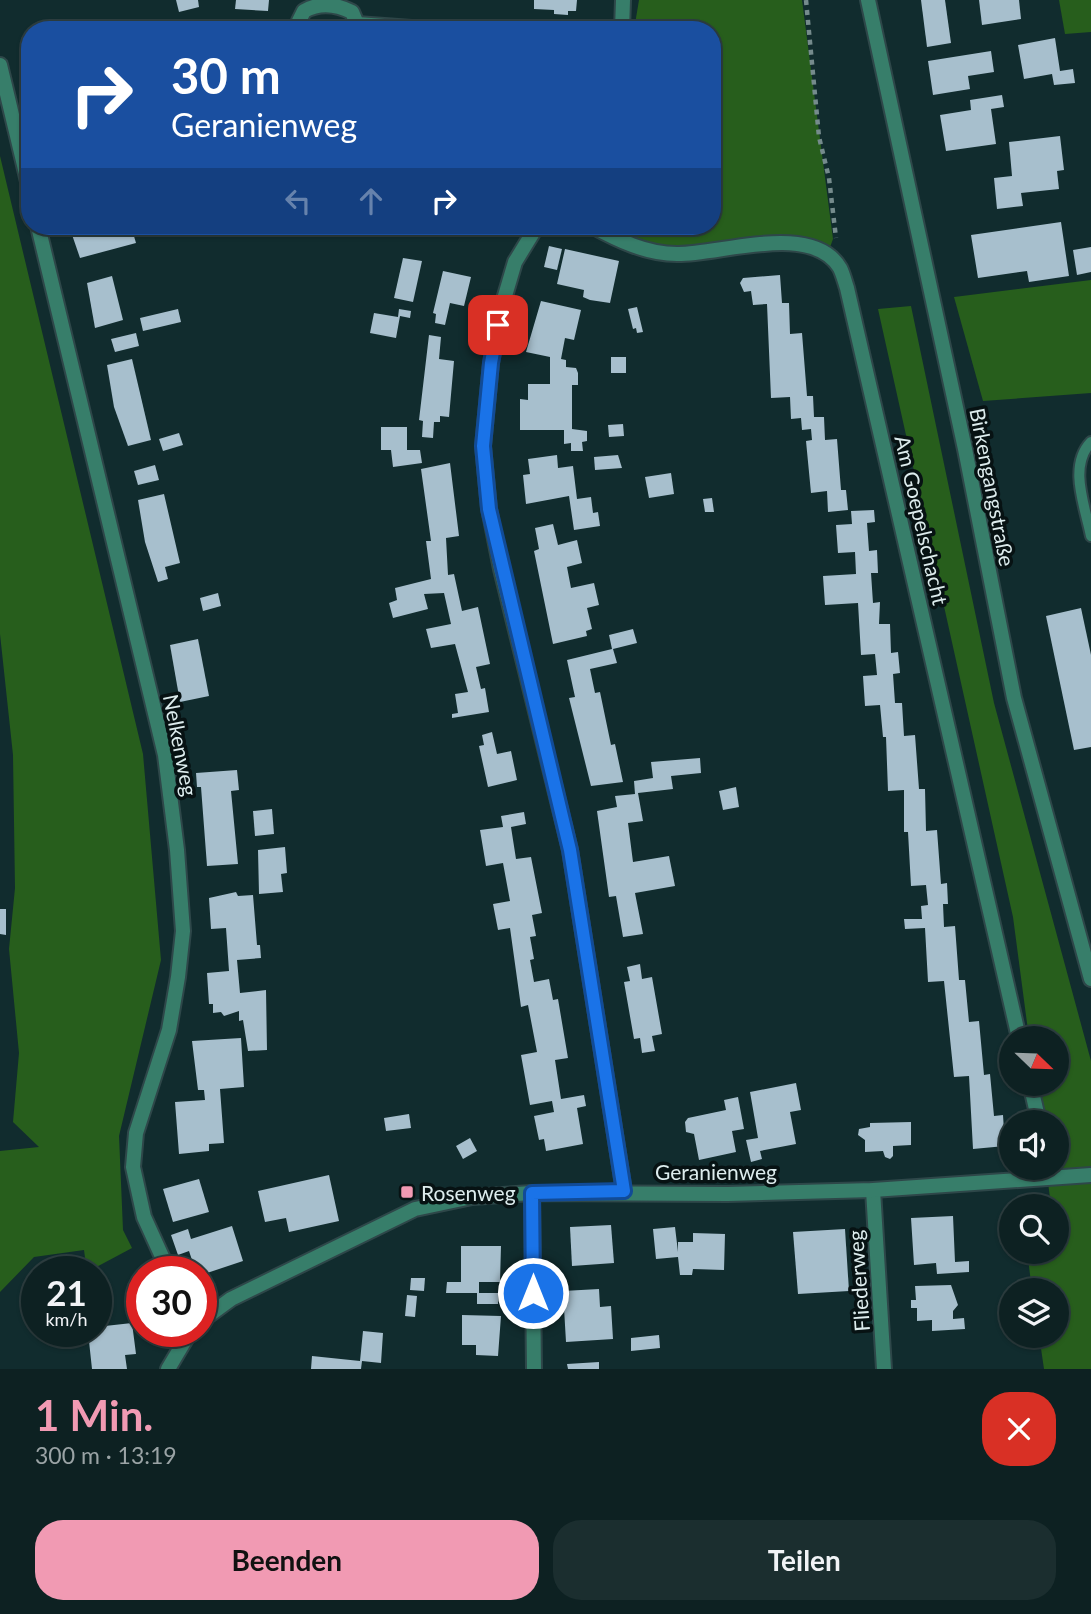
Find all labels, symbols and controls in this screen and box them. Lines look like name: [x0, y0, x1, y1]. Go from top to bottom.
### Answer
text: 30 m: [171, 46, 281, 104]
icon: right: [56, 49, 147, 140]
text: Geranienweg: [171, 105, 357, 144]
icon: left: [279, 182, 317, 220]
icon: ahead: [352, 182, 390, 220]
icon: right: [425, 182, 463, 220]
pin: [468, 295, 528, 355]
icon: arrive: [479, 306, 517, 344]
street label: Birkengangstraße: [965, 406, 1021, 568]
street label: Am Goepelschacht: [890, 433, 954, 608]
street label: Nelkenweg: [159, 692, 203, 798]
north arrow: [999, 1026, 1069, 1096]
map controls: [999, 1026, 1069, 1348]
button: sound: [999, 1110, 1069, 1180]
street label: Geranienweg: [655, 1159, 777, 1184]
place label: Rosenweg: [421, 1180, 516, 1205]
marker: Rosenweg: [399, 1184, 415, 1200]
button: search: [999, 1194, 1069, 1264]
street label: Fliederweg: [842, 1229, 874, 1333]
speed limit sign: 30: [126, 1256, 217, 1347]
position arrow: [496, 1256, 570, 1330]
text: 21: [46, 1271, 87, 1313]
button: layers: [999, 1278, 1069, 1348]
text: km/h: [45, 1308, 88, 1330]
text: 1 Min.: [35, 1390, 153, 1440]
button: close: [982, 1392, 1056, 1466]
text: 300 m · 13:19: [35, 1441, 177, 1469]
button: Beenden: [35, 1520, 539, 1600]
button: Teilen: [553, 1520, 1056, 1600]

